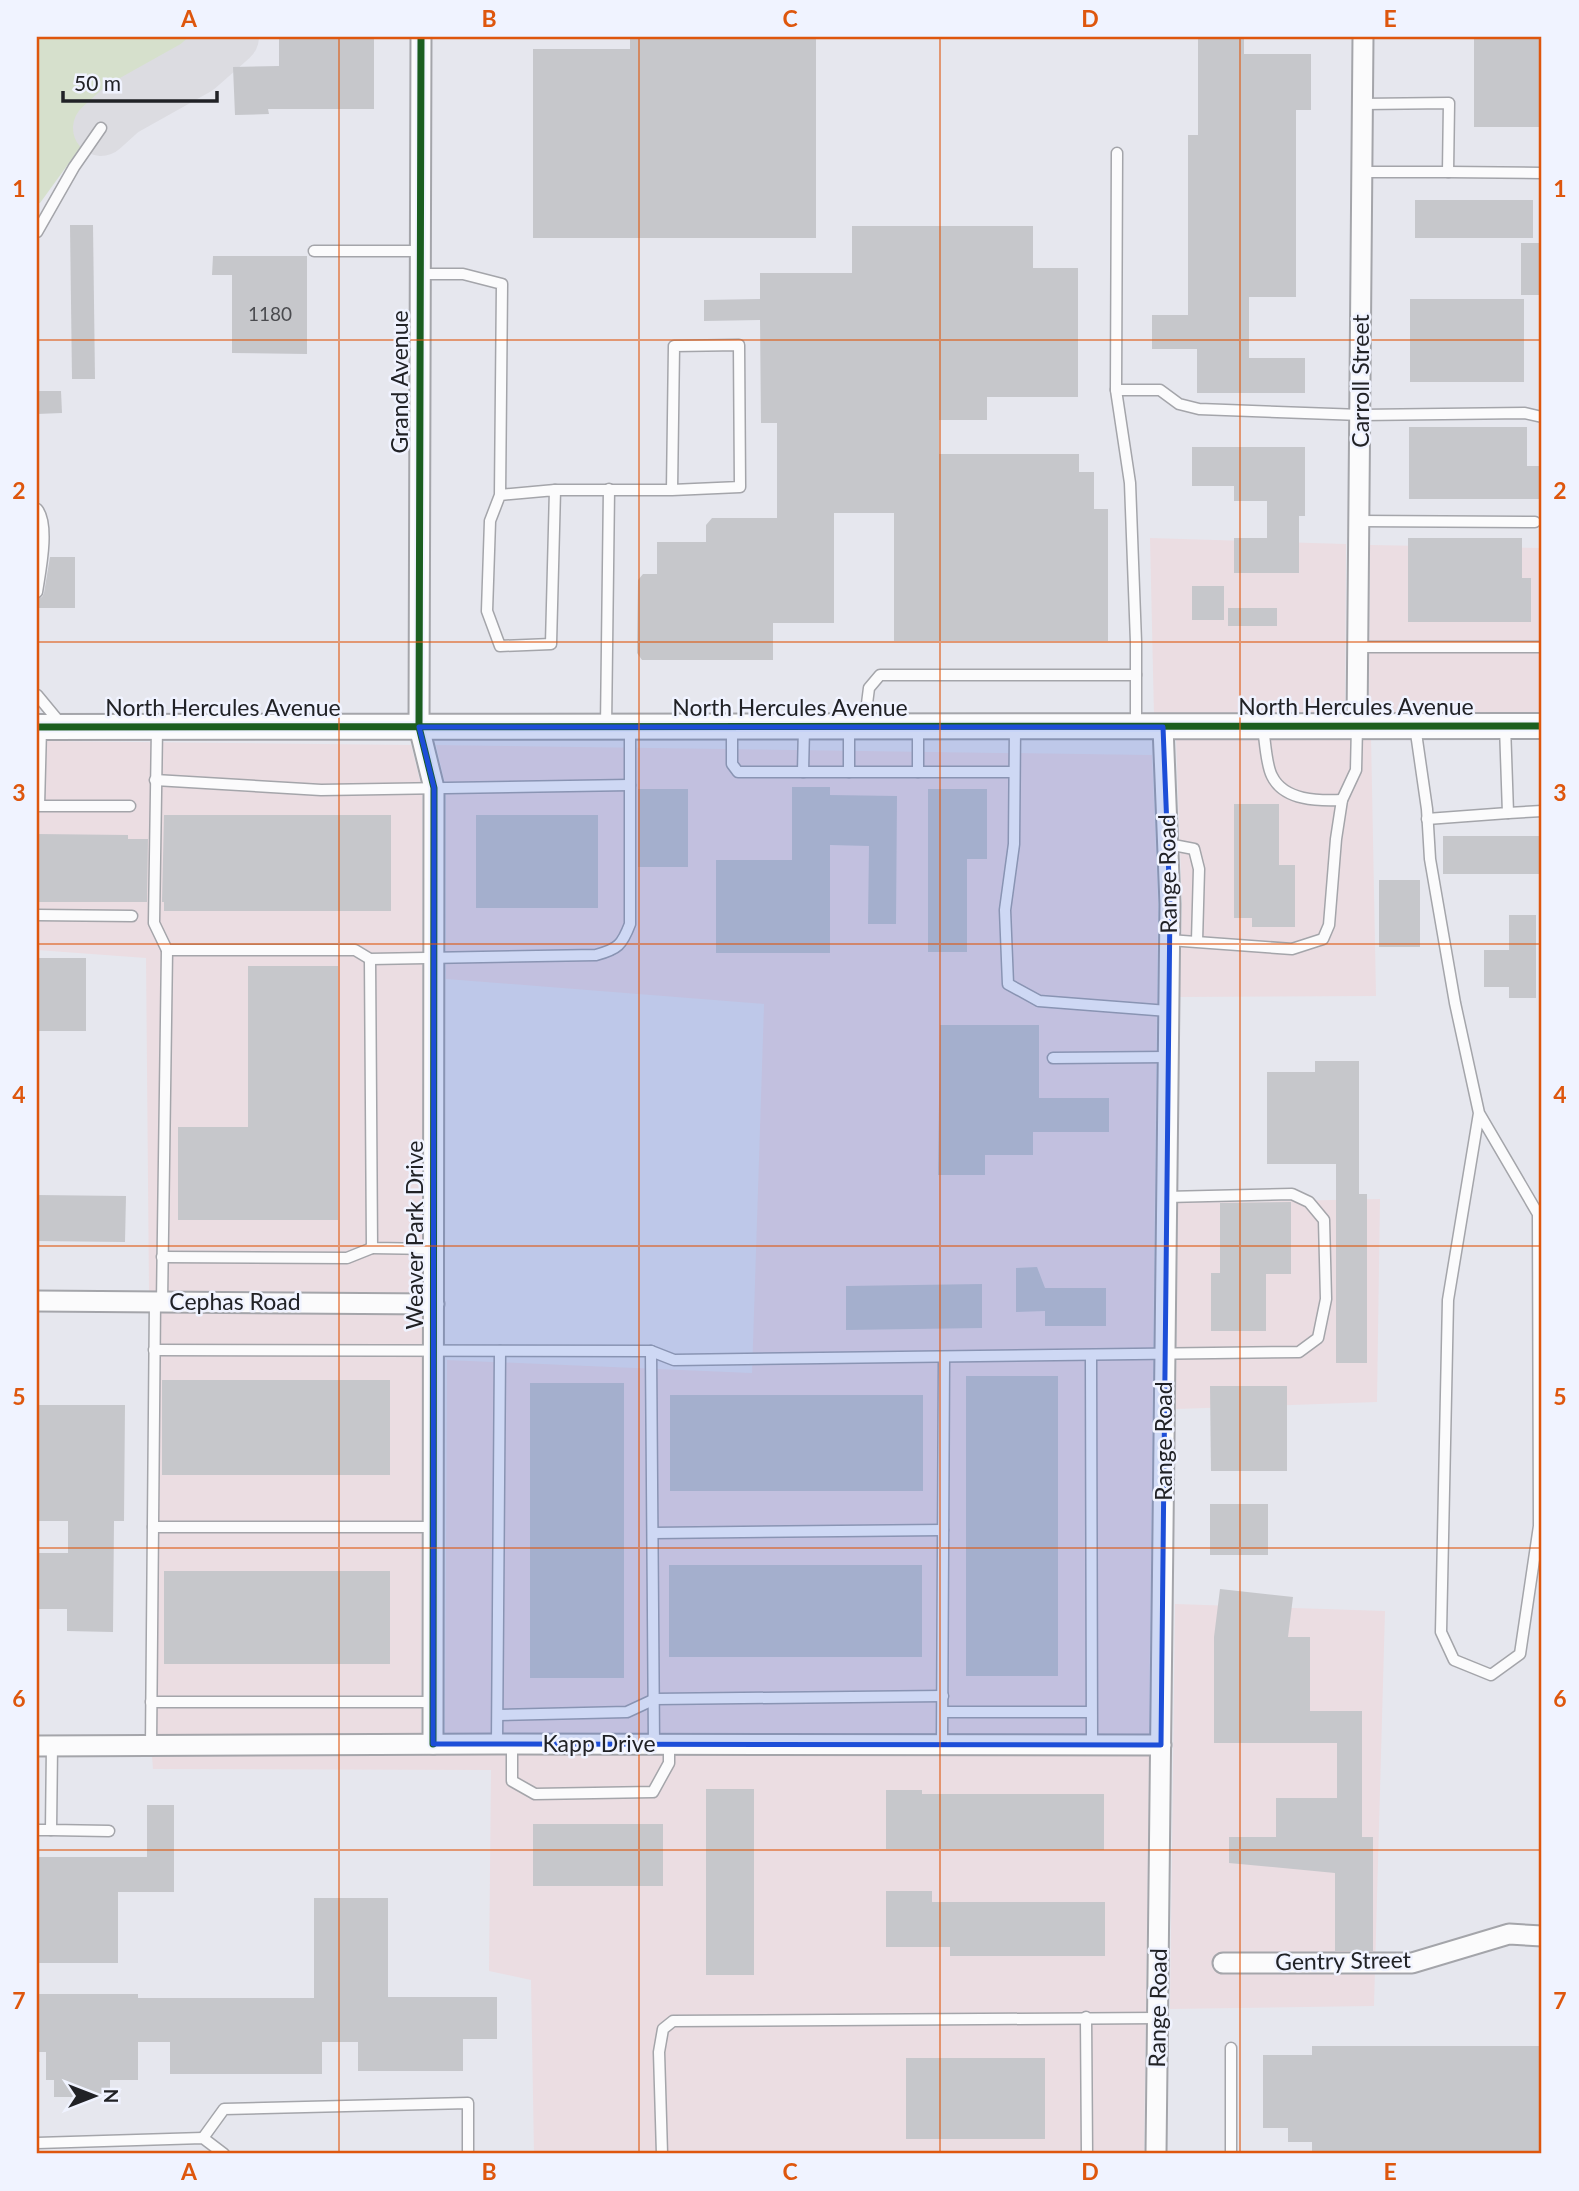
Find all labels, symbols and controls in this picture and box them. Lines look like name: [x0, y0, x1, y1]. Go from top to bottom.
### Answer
text: A: [180, 4, 198, 32]
text: B: [481, 4, 497, 32]
text: C: [782, 4, 798, 32]
text: D: [1081, 4, 1099, 32]
text: E: [1383, 4, 1397, 32]
scale bar: [63, 60, 217, 104]
text: 50 m: [74, 70, 121, 95]
text: 1: [12, 174, 26, 202]
text: 1: [1553, 174, 1567, 202]
house number: 1180: [248, 302, 292, 325]
street label: Grand Avenue: [385, 310, 413, 454]
street label: Carroll Street: [1346, 314, 1374, 448]
text: 2: [12, 476, 26, 504]
text: 2: [1553, 476, 1567, 504]
street label: North Hercules Avenue: [1238, 692, 1474, 720]
street label: North Hercules Avenue: [105, 693, 341, 721]
street label: North Hercules Avenue: [672, 693, 908, 721]
text: 3: [12, 778, 26, 806]
text: 3: [1553, 778, 1567, 806]
street label: Range Road: [1152, 814, 1182, 934]
text: 4: [12, 1080, 26, 1108]
text: 4: [1553, 1080, 1567, 1108]
street label: Weaver Park Drive: [400, 1141, 428, 1329]
street label: Cephas Road: [169, 1287, 301, 1315]
street label: Range Road: [1149, 1381, 1177, 1501]
text: 5: [12, 1382, 26, 1410]
text: 5: [1553, 1382, 1567, 1410]
text: 6: [12, 1684, 26, 1712]
text: 6: [1553, 1684, 1567, 1712]
street label: Kapp Drive: [542, 1729, 656, 1757]
street label: Gentry Street: [1275, 1945, 1412, 1975]
street label: Range Road: [1142, 1948, 1172, 2068]
text: 7: [12, 1986, 26, 2014]
text: 7: [1553, 1986, 1567, 2014]
north arrow: [60, 2062, 130, 2132]
text: N: [100, 2089, 123, 2103]
text: A: [180, 2157, 198, 2185]
text: B: [481, 2157, 497, 2185]
text: C: [782, 2157, 798, 2185]
text: D: [1081, 2157, 1099, 2185]
text: E: [1383, 2157, 1397, 2185]

